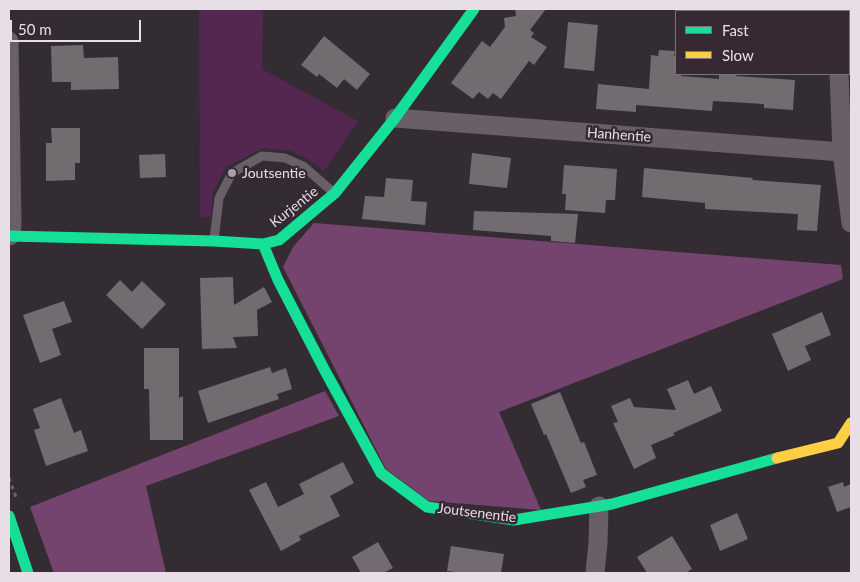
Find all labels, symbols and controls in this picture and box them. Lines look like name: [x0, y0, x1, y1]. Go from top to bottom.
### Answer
scale bar: [12, 10, 144, 42]
legend: [675, 10, 850, 75]
text: 50 m: [18, 20, 52, 38]
text: Fast: [722, 21, 749, 39]
text: Slow: [722, 46, 754, 64]
street label: Hanhentie: [586, 124, 652, 146]
place label: Joutsentie: [242, 165, 306, 181]
marker: Joutsentie: [226, 167, 238, 179]
street label: Kurjentie: [267, 183, 321, 231]
street label: Joutsenentie: [437, 500, 517, 526]

